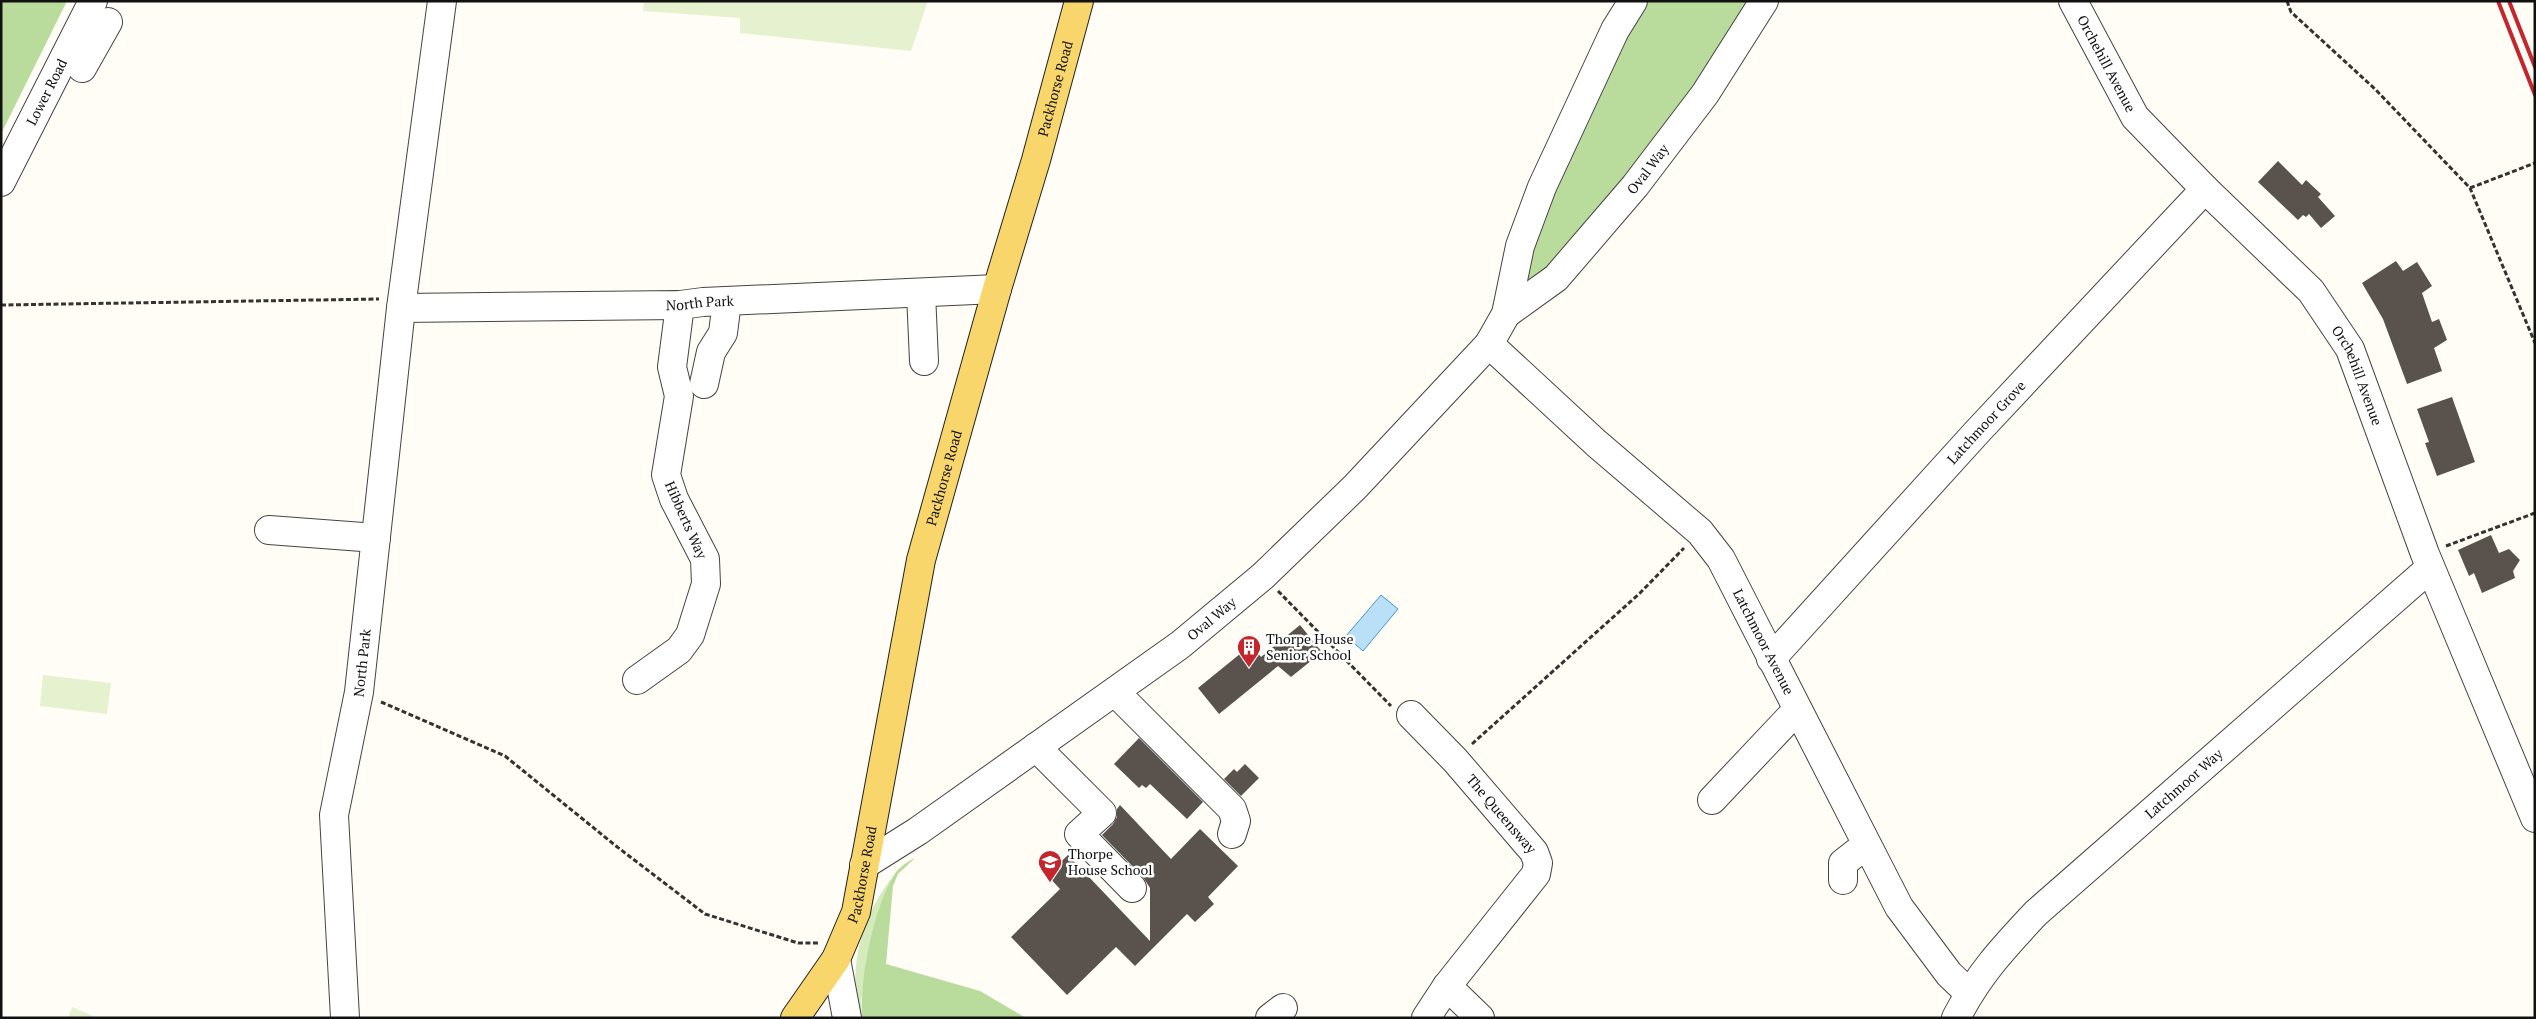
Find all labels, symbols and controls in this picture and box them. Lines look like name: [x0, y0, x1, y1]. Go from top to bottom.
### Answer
street label: Orchehill Avenue: [2073, 12, 2141, 115]
street label: Packhorse Road: [1033, 38, 1077, 138]
street label: Lower Road: [21, 55, 71, 128]
street label: Oval Way: [1622, 139, 1673, 198]
street label: North Park: [666, 291, 735, 314]
street label: Orchehill Avenue: [2328, 321, 2387, 428]
street label: Latchmoor Grove: [1943, 376, 2030, 468]
street label: Packhorse Road: [921, 428, 966, 528]
street label: Hibberts Way: [661, 478, 712, 562]
street label: Latchmoor Avenue: [1729, 585, 1799, 698]
street label: Oval Way: [1183, 592, 1240, 644]
street label: North Park: [349, 627, 375, 698]
place label: Thorpe House Senior School: [1266, 629, 1353, 664]
building icon: Thorpe House Senior School: [1236, 634, 1262, 668]
street label: Latchmoor Way: [2141, 743, 2227, 822]
street label: The Queensway: [1462, 770, 1542, 858]
street label: Packhorse Road: [842, 824, 881, 926]
place label: Thorpe House School: [1068, 844, 1152, 879]
school or university icon: Thorpe House School: [1037, 849, 1063, 883]

